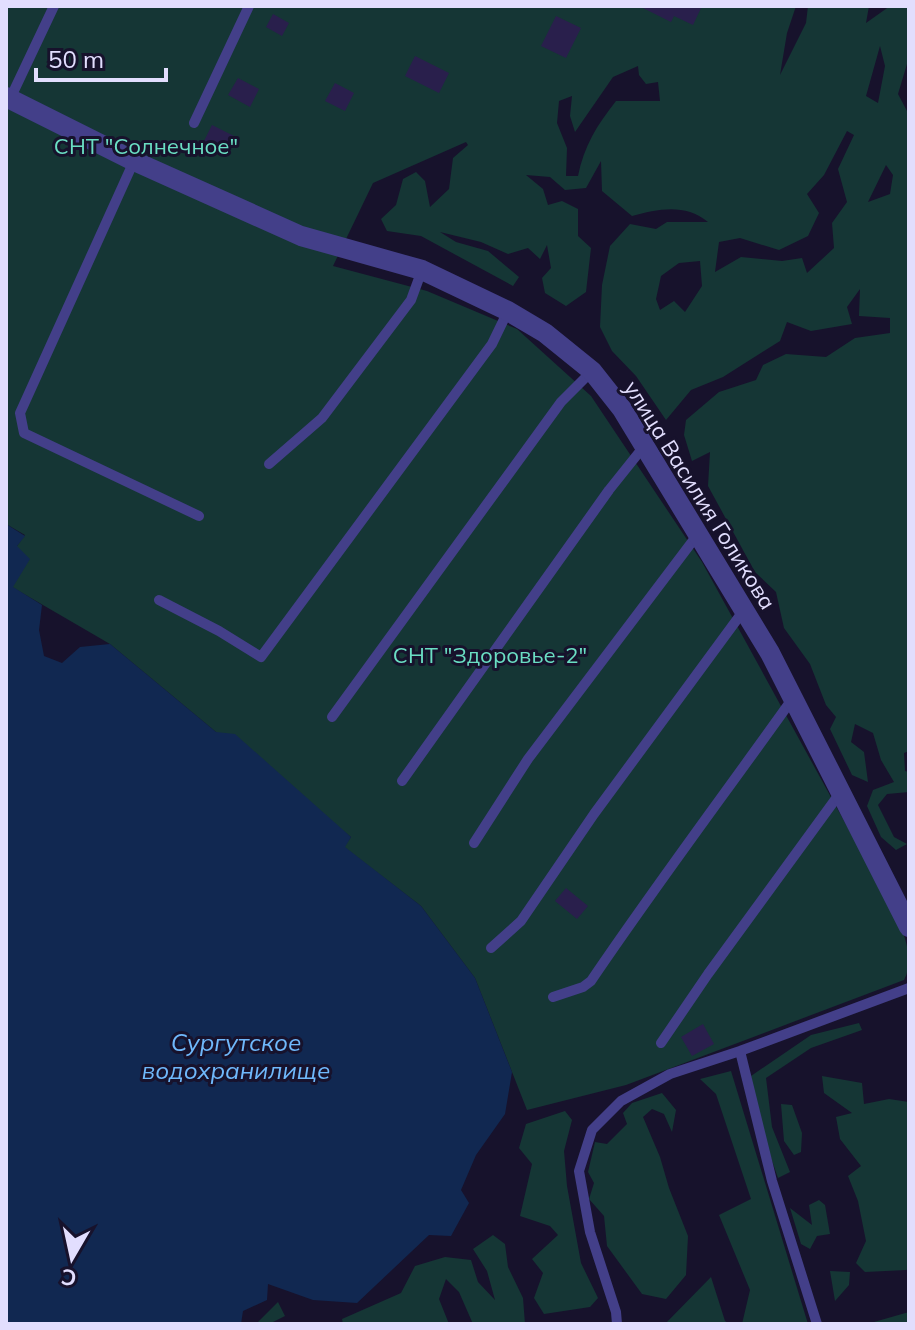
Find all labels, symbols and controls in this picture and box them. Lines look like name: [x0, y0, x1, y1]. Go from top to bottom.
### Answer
scale bar: [36, 32, 166, 82]
text: 50 m: [48, 44, 104, 74]
park label: СНТ "Солнечное": [54, 132, 238, 160]
street label: улица Василия Голикова: [618, 375, 782, 615]
park label: СНТ "Здоровье-2": [393, 641, 587, 669]
water label: Сургутское водохранилище: [142, 1027, 330, 1085]
north arrow: [32, 1218, 112, 1298]
text: С: [59, 1263, 79, 1293]

